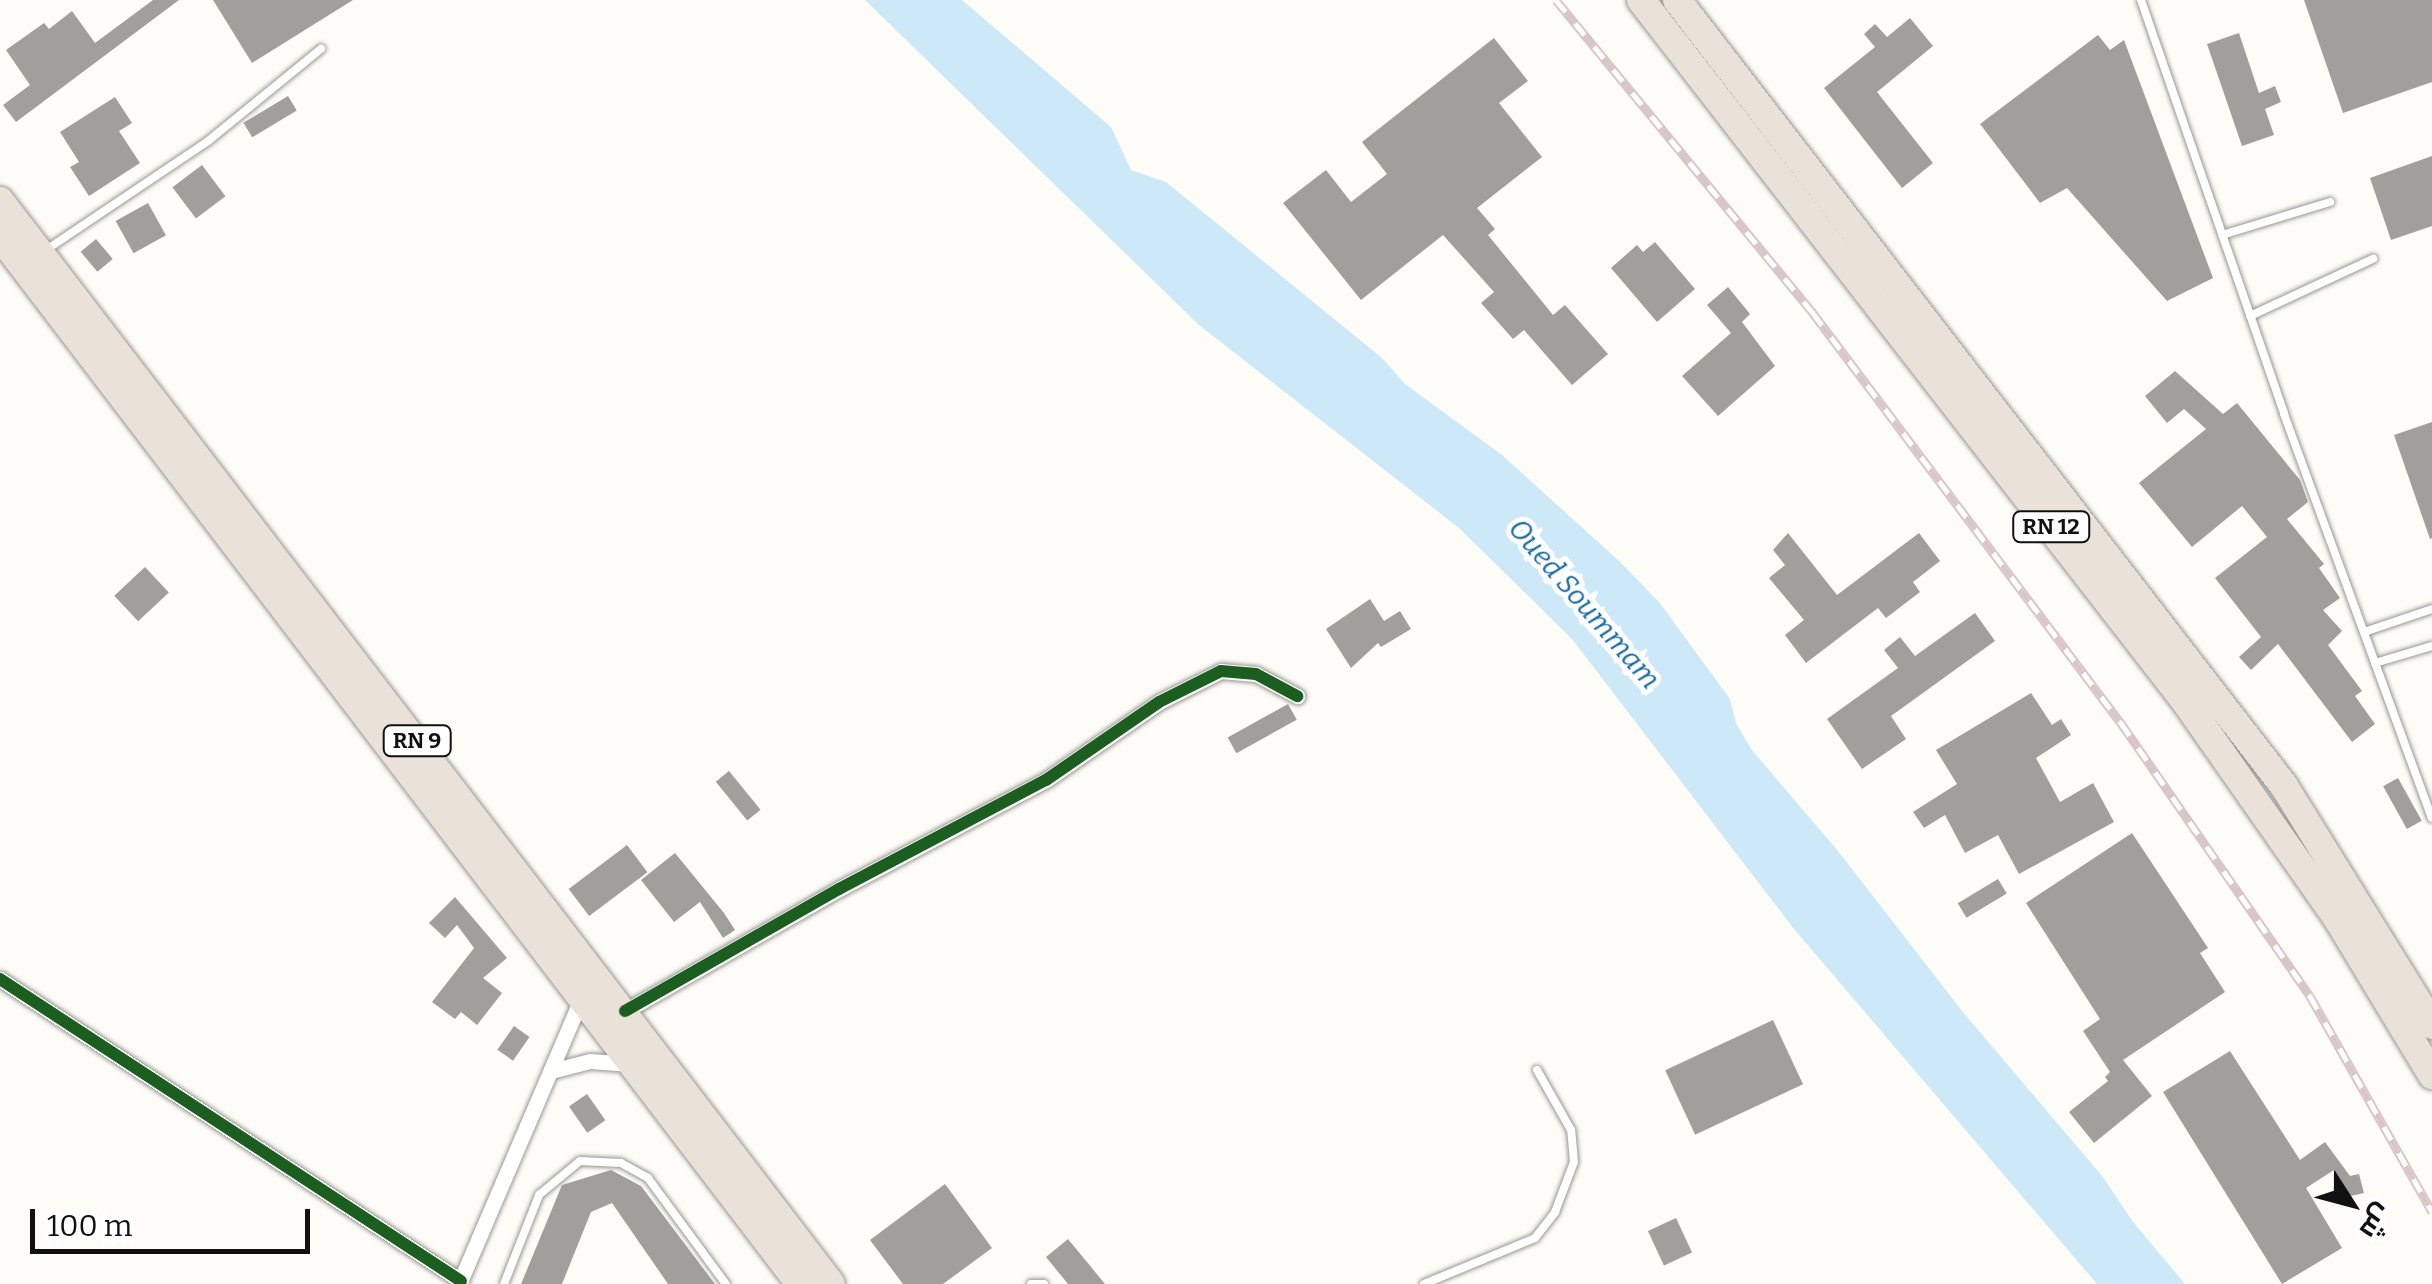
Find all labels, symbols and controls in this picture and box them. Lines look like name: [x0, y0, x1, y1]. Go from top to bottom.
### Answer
road number: RN 12: [2011, 510, 2091, 544]
water label: Oued Soummam: [1501, 512, 1667, 696]
road number: RN 9: [382, 724, 452, 758]
north arrow: [2302, 1154, 2402, 1254]
scale bar: [35, 1189, 315, 1251]
text: ش: [2353, 1198, 2401, 1246]
text: 100 m: [47, 1208, 132, 1244]

